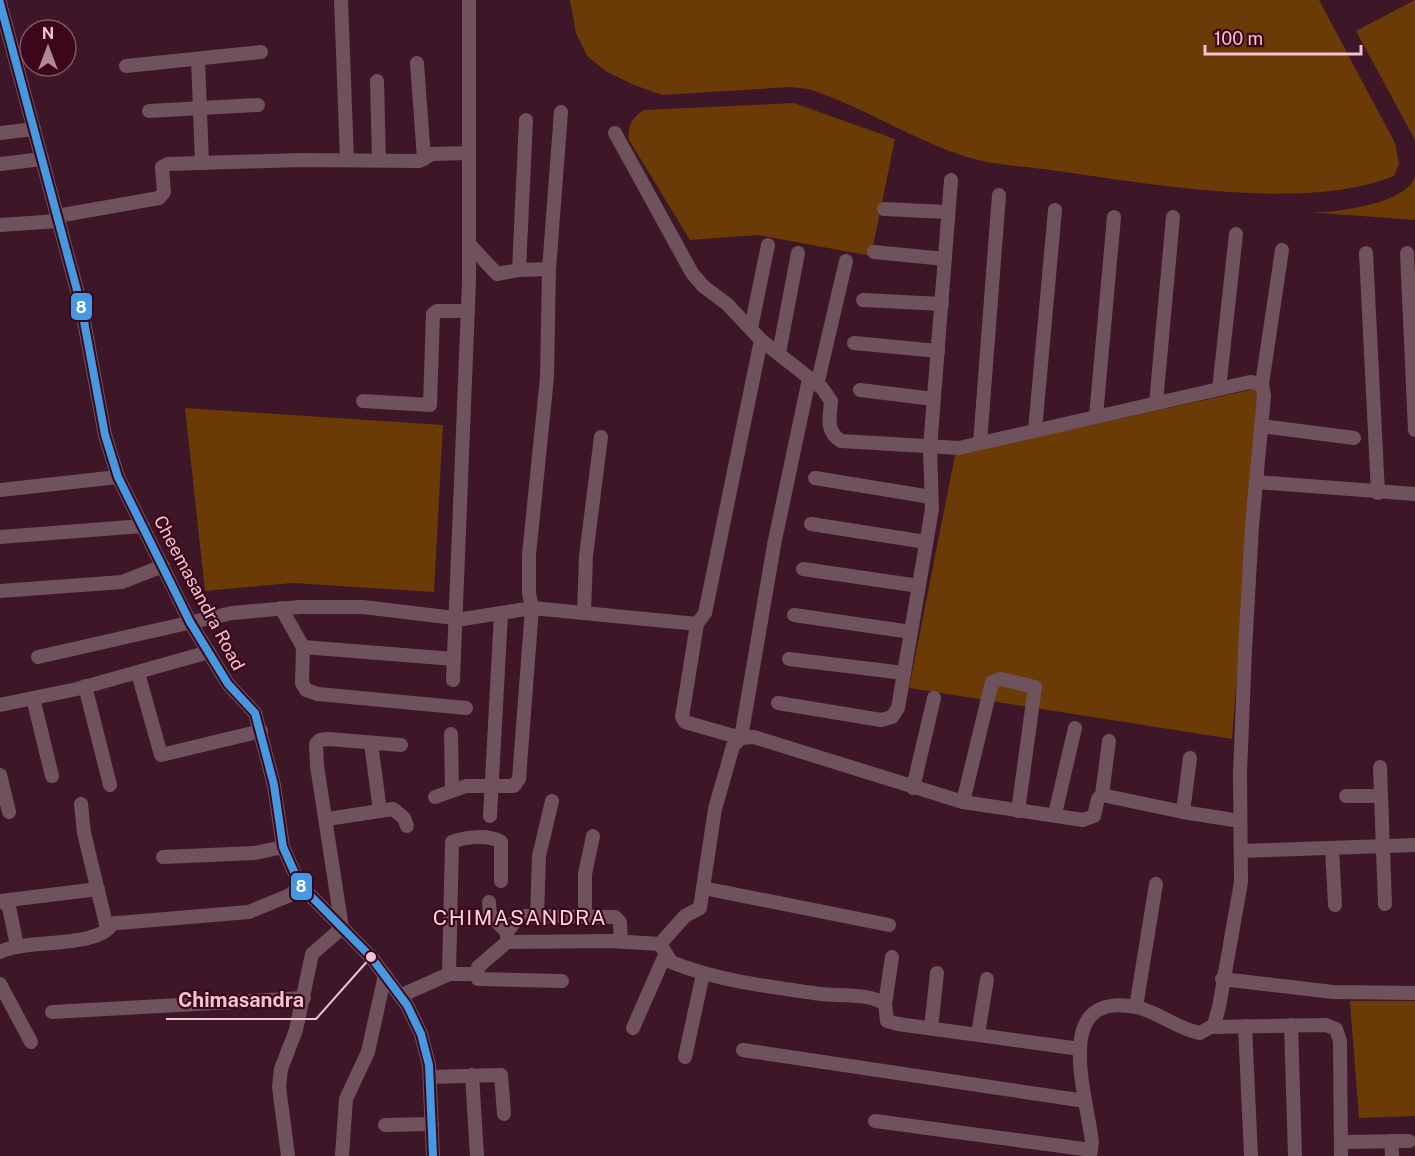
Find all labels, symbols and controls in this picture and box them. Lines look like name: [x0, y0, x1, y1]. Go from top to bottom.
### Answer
north arrow: [18, 18, 78, 78]
scale bar: [1205, 18, 1361, 56]
text: N: [42, 24, 54, 43]
text: 100 m: [1214, 28, 1263, 49]
line badge: 8: [70, 292, 93, 321]
text: 8: [76, 298, 87, 317]
street label: Cheemasandra Road: [150, 512, 249, 674]
line badge: 8: [290, 872, 313, 901]
text: 8: [296, 877, 307, 896]
district label: CHIMASANDRA: [433, 905, 607, 930]
callout: Chimasandra: [166, 981, 316, 1019]
text: Chimasandra: [178, 988, 304, 1012]

